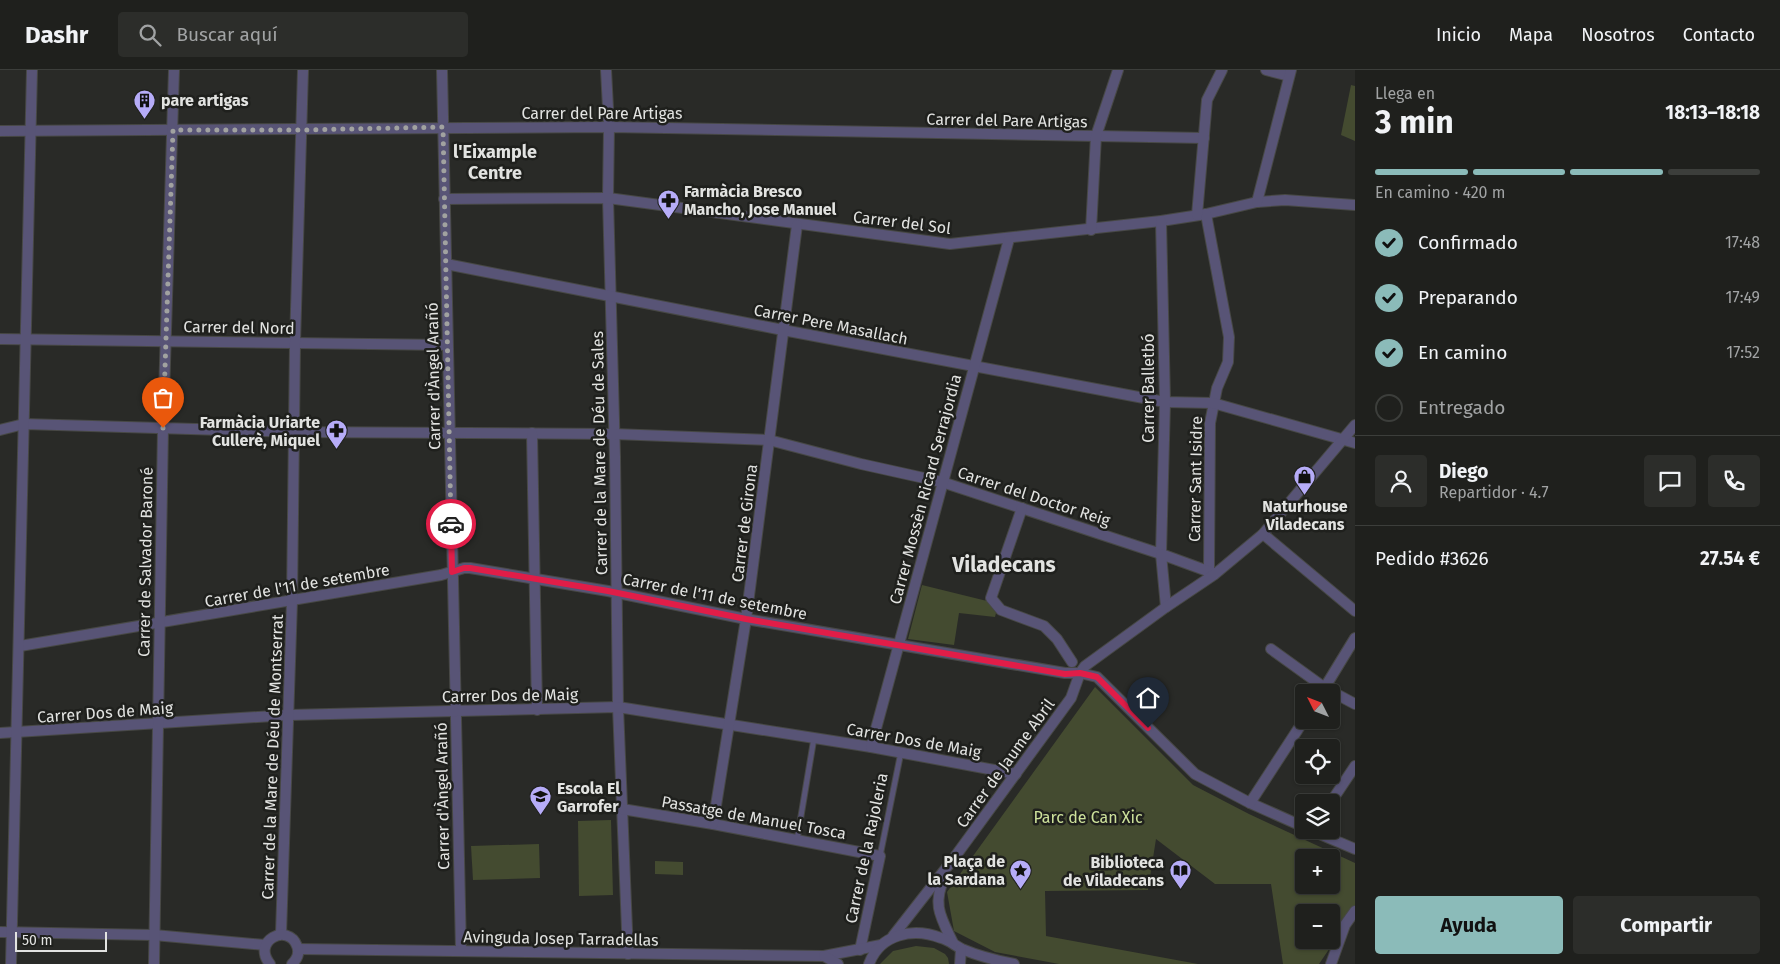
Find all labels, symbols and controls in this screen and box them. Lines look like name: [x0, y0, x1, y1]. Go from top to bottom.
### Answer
search box: [118, 12, 468, 57]
text: Dashr: [25, 21, 88, 49]
icon: search: [136, 21, 164, 49]
text: Buscar aquí: [176, 23, 278, 46]
text: Inicio: [1436, 24, 1481, 46]
text: Mapa: [1509, 24, 1553, 46]
text: Nosotros: [1581, 24, 1655, 46]
text: Contacto: [1683, 24, 1755, 46]
text: Llega en: [1375, 84, 1435, 103]
building icon: pare artigas: [133, 88, 157, 119]
place label: pare artigas: [161, 91, 249, 110]
text: 18:13–18:18: [1665, 101, 1760, 124]
text: 3 min: [1375, 103, 1454, 141]
street label: Carrer del Pare Artigas: [521, 104, 683, 123]
street label: Carrer del Pare Artigas: [926, 110, 1088, 131]
district label: l'Eixample Centre: [453, 141, 537, 184]
place label: Farmàcia Bresco Mancho, Jose Manuel: [684, 182, 837, 219]
text: En camino · 420 m: [1375, 183, 1505, 202]
pharmacy icon: Farmàcia Bresco Mancho, Jose Manuel: [656, 188, 680, 219]
street label: Carrer del Sol: [852, 207, 952, 238]
icon: check: [1375, 229, 1403, 257]
text: Confirmado: [1418, 231, 1518, 254]
text: 17:48: [1725, 233, 1760, 252]
icon: check: [1375, 284, 1403, 312]
text: Preparando: [1418, 286, 1518, 309]
text: 17:49: [1726, 288, 1760, 307]
street label: Carrer Pere Masallach: [752, 300, 910, 349]
street label: Carrer d'Àngel Arañó: [422, 302, 444, 450]
street label: Carrer del Nord: [183, 317, 295, 338]
street label: Carrer de la Mare de Déu de Sales: [588, 331, 611, 575]
street label: Carrer Balletbó: [1139, 333, 1158, 443]
icon: check: [1375, 339, 1403, 367]
text: En camino: [1418, 341, 1507, 364]
text: 17:52: [1726, 343, 1760, 362]
street label: Carrer Mossèn Ricard Serrajordia: [886, 372, 965, 606]
pin: [142, 377, 184, 428]
icon: bag: [149, 384, 177, 412]
text: Entregado: [1418, 396, 1505, 419]
place label: Farmàcia Uriarte Cullerè, Miquel: [200, 413, 320, 450]
street label: Carrer Sant Isidre: [1185, 416, 1206, 542]
pharmacy icon: Farmàcia Uriarte Cullerè, Miquel: [324, 419, 348, 450]
button: person: [1375, 455, 1427, 507]
button: chat: [1644, 455, 1696, 507]
button: phone: [1708, 455, 1760, 507]
text: Diego: [1439, 460, 1488, 483]
street label: Carrer de Girona: [728, 463, 761, 583]
street label: Carrer del Doctor Reig: [955, 463, 1113, 530]
shop icon: Naturhouse Viladecans: [1293, 465, 1317, 496]
street label: Carrer de Salvador Baroné: [134, 467, 157, 657]
text: Repartidor · 4.7: [1439, 483, 1549, 502]
place label: Naturhouse Viladecans: [1262, 497, 1348, 534]
courier: [426, 499, 476, 549]
icon: car: [437, 510, 465, 538]
text: Pedido #3626: [1375, 547, 1489, 570]
text: 27.54 €: [1700, 547, 1760, 570]
district label: Viladecans: [951, 552, 1056, 578]
street label: Carrer de l'11 de setembre: [203, 560, 391, 611]
street label: Carrer de l'11 de setembre: [621, 569, 809, 624]
street label: Carrer de la Mare de Déu de Montserrat: [258, 614, 287, 900]
pin: [1127, 677, 1169, 728]
icon: home: [1134, 684, 1162, 712]
north arrow: [1295, 684, 1340, 729]
map controls: [1295, 684, 1340, 949]
street label: Carrer Dos de Maig: [442, 685, 579, 706]
street label: Carrer de Jaume Abril: [952, 695, 1059, 831]
street label: Carrer Dos de Maig: [36, 698, 174, 727]
street label: Carrer Dos de Maig: [845, 719, 983, 762]
street label: Carrer d'Àngel Arañó: [431, 722, 453, 870]
button: locate: [1295, 739, 1340, 784]
street label: Carrer de la Rajoleria: [841, 771, 892, 925]
place label: Escola El Garrofer: [557, 779, 620, 816]
school or university icon: Escola El Garrofer: [529, 785, 553, 816]
street label: Passatge de Manuel Tosca: [660, 792, 848, 843]
button: layers: [1295, 794, 1340, 839]
park label: Parc de Can Xic: [1033, 808, 1143, 827]
button: +: [1295, 849, 1340, 894]
place label: Plaça de la Sardana: [928, 852, 1005, 889]
place label: Biblioteca de Viladecans: [1063, 853, 1164, 890]
place icon: Plaça de la Sardana: [1009, 858, 1033, 889]
library icon: Biblioteca de Viladecans: [1168, 859, 1192, 890]
button: Ayuda: [1375, 896, 1563, 954]
button: Compartir: [1573, 896, 1760, 954]
button: −: [1295, 904, 1340, 949]
street label: Avinguda Josep Tarradellas: [463, 927, 659, 950]
scale bar: [15, 929, 108, 952]
text: 50 m: [22, 932, 53, 949]

